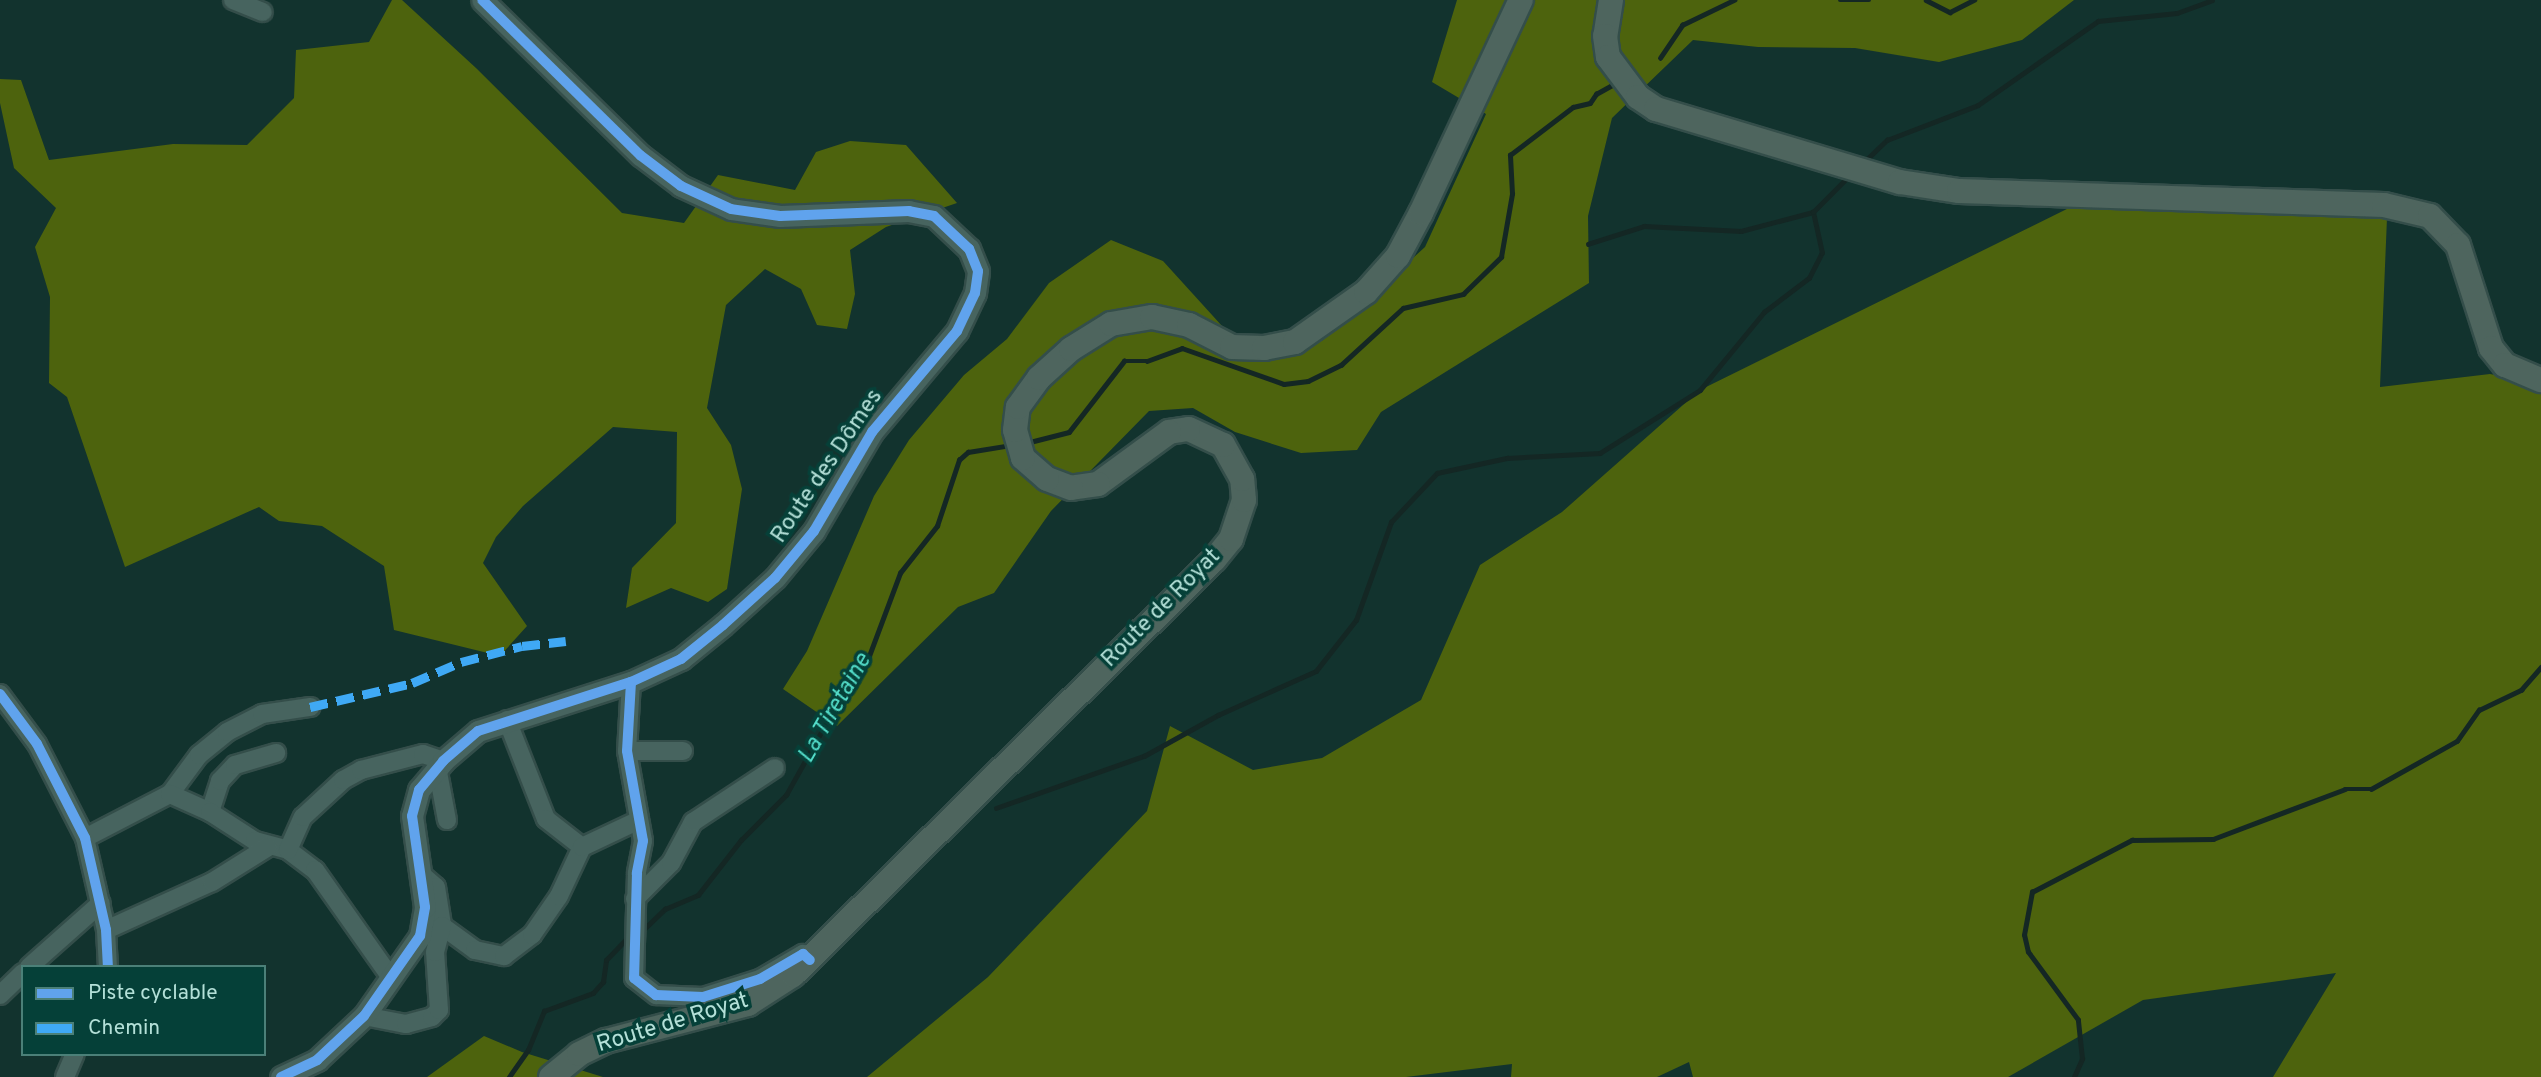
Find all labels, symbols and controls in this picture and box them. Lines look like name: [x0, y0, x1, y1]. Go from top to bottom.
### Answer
street label: Route des Dômes: [766, 385, 890, 549]
street label: Route de Royat: [1097, 544, 1227, 674]
water label: La Tiretaine: [793, 649, 879, 769]
legend: [21, 965, 266, 1056]
text: Piste cyclable: [88, 980, 218, 1007]
street label: Route de Royat: [594, 988, 752, 1060]
text: Chemin: [88, 1015, 160, 1042]

